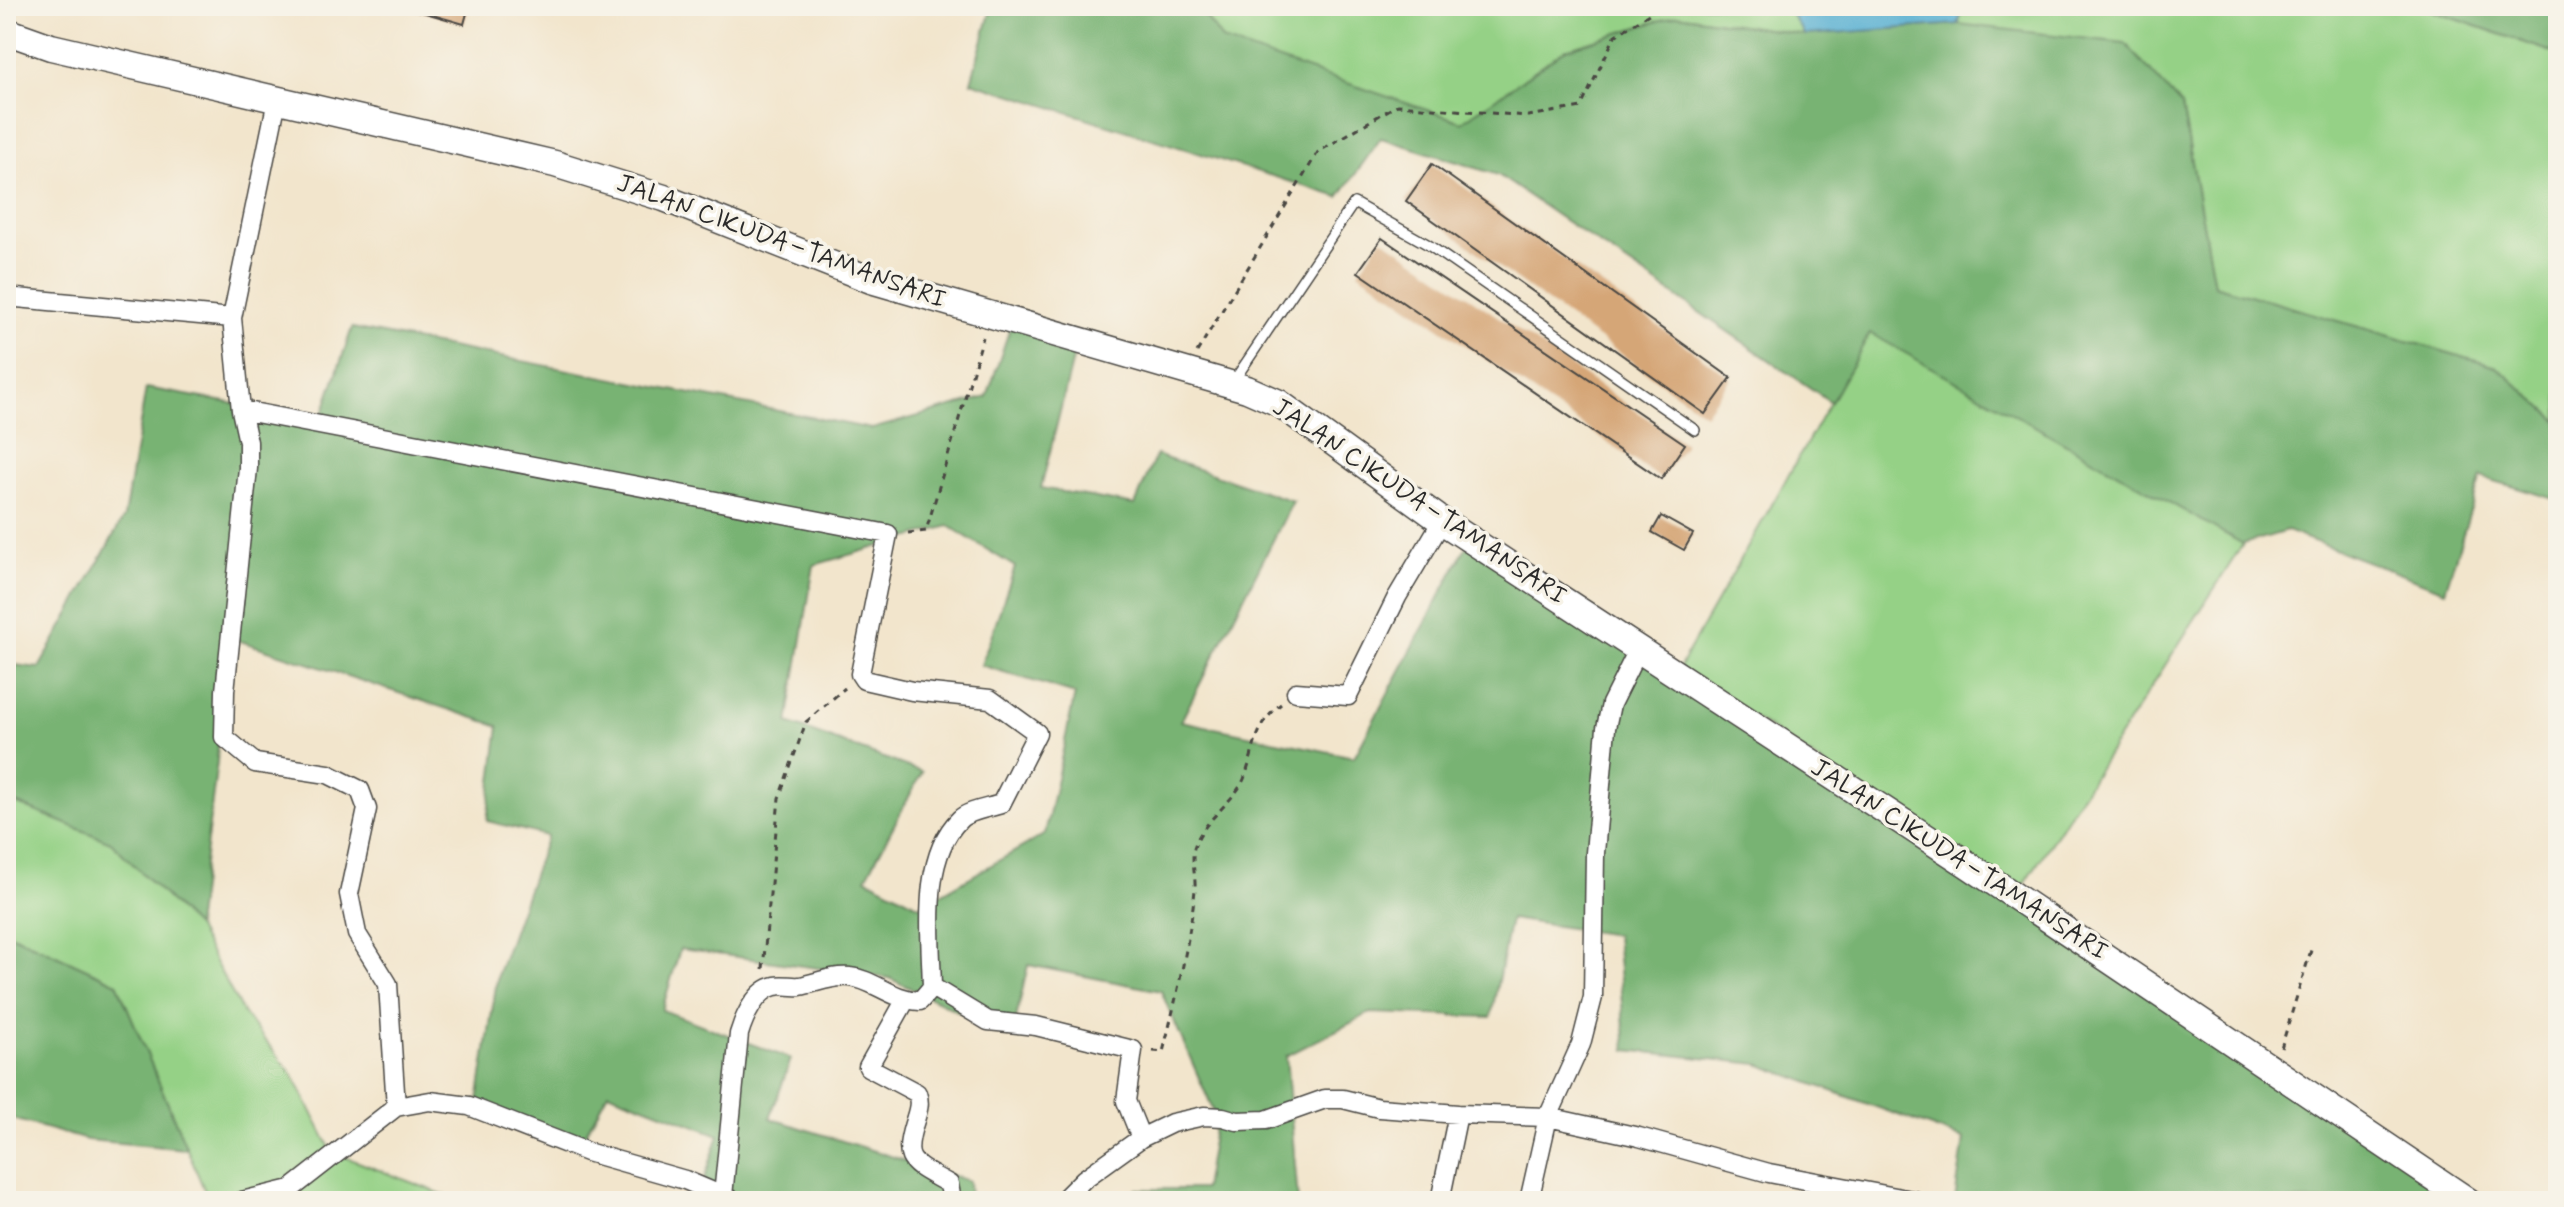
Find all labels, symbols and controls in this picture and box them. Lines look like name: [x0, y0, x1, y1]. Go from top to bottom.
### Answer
street label: JALAN CIKUDA–TAMANSARI: [612, 167, 950, 317]
street label: JALAN CIKUDA–TAMANSARI: [1265, 391, 1573, 613]
street label: JALAN CIKUDA–TAMANSARI: [1804, 751, 2114, 969]

